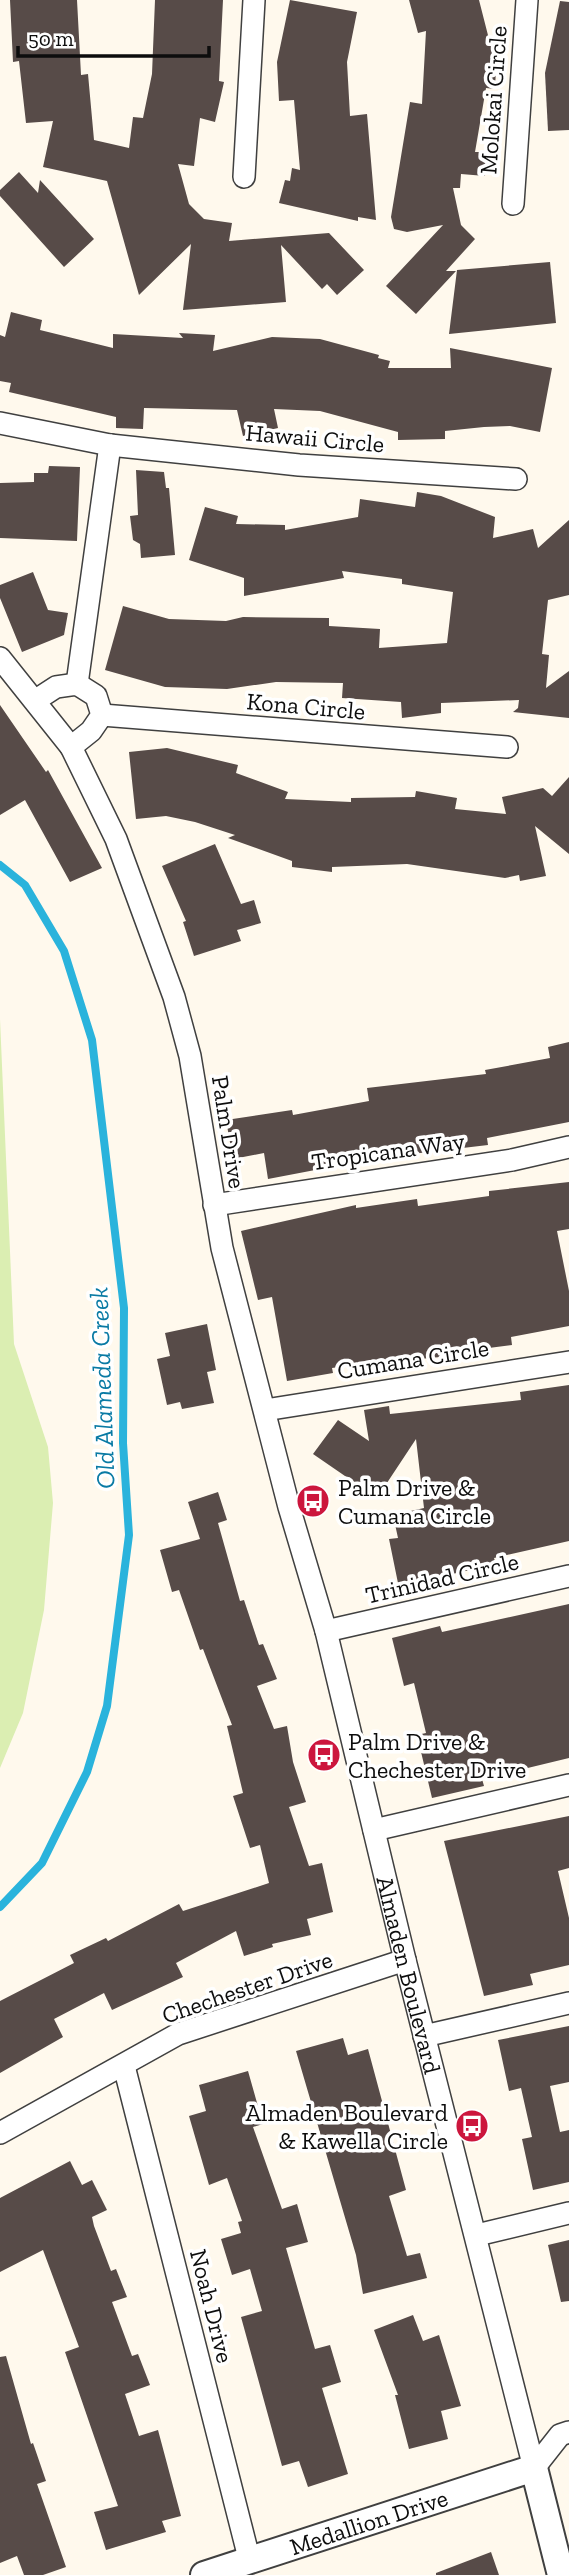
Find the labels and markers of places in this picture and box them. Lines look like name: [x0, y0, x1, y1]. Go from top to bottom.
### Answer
place label: Palm Drive & Cumana Circle: [338, 1473, 491, 1530]
bus stop icon: Palm Drive & Cumana Circle: [294, 1482, 332, 1520]
place label: Palm Drive & Chechester Drive: [348, 1727, 526, 1784]
bus stop icon: Palm Drive & Chechester Drive: [305, 1736, 343, 1774]
place label: Almaden Boulevard & Kawella Circle: [246, 2098, 448, 2155]
bus stop icon: Almaden Boulevard & Kawella Circle: [453, 2107, 491, 2145]

